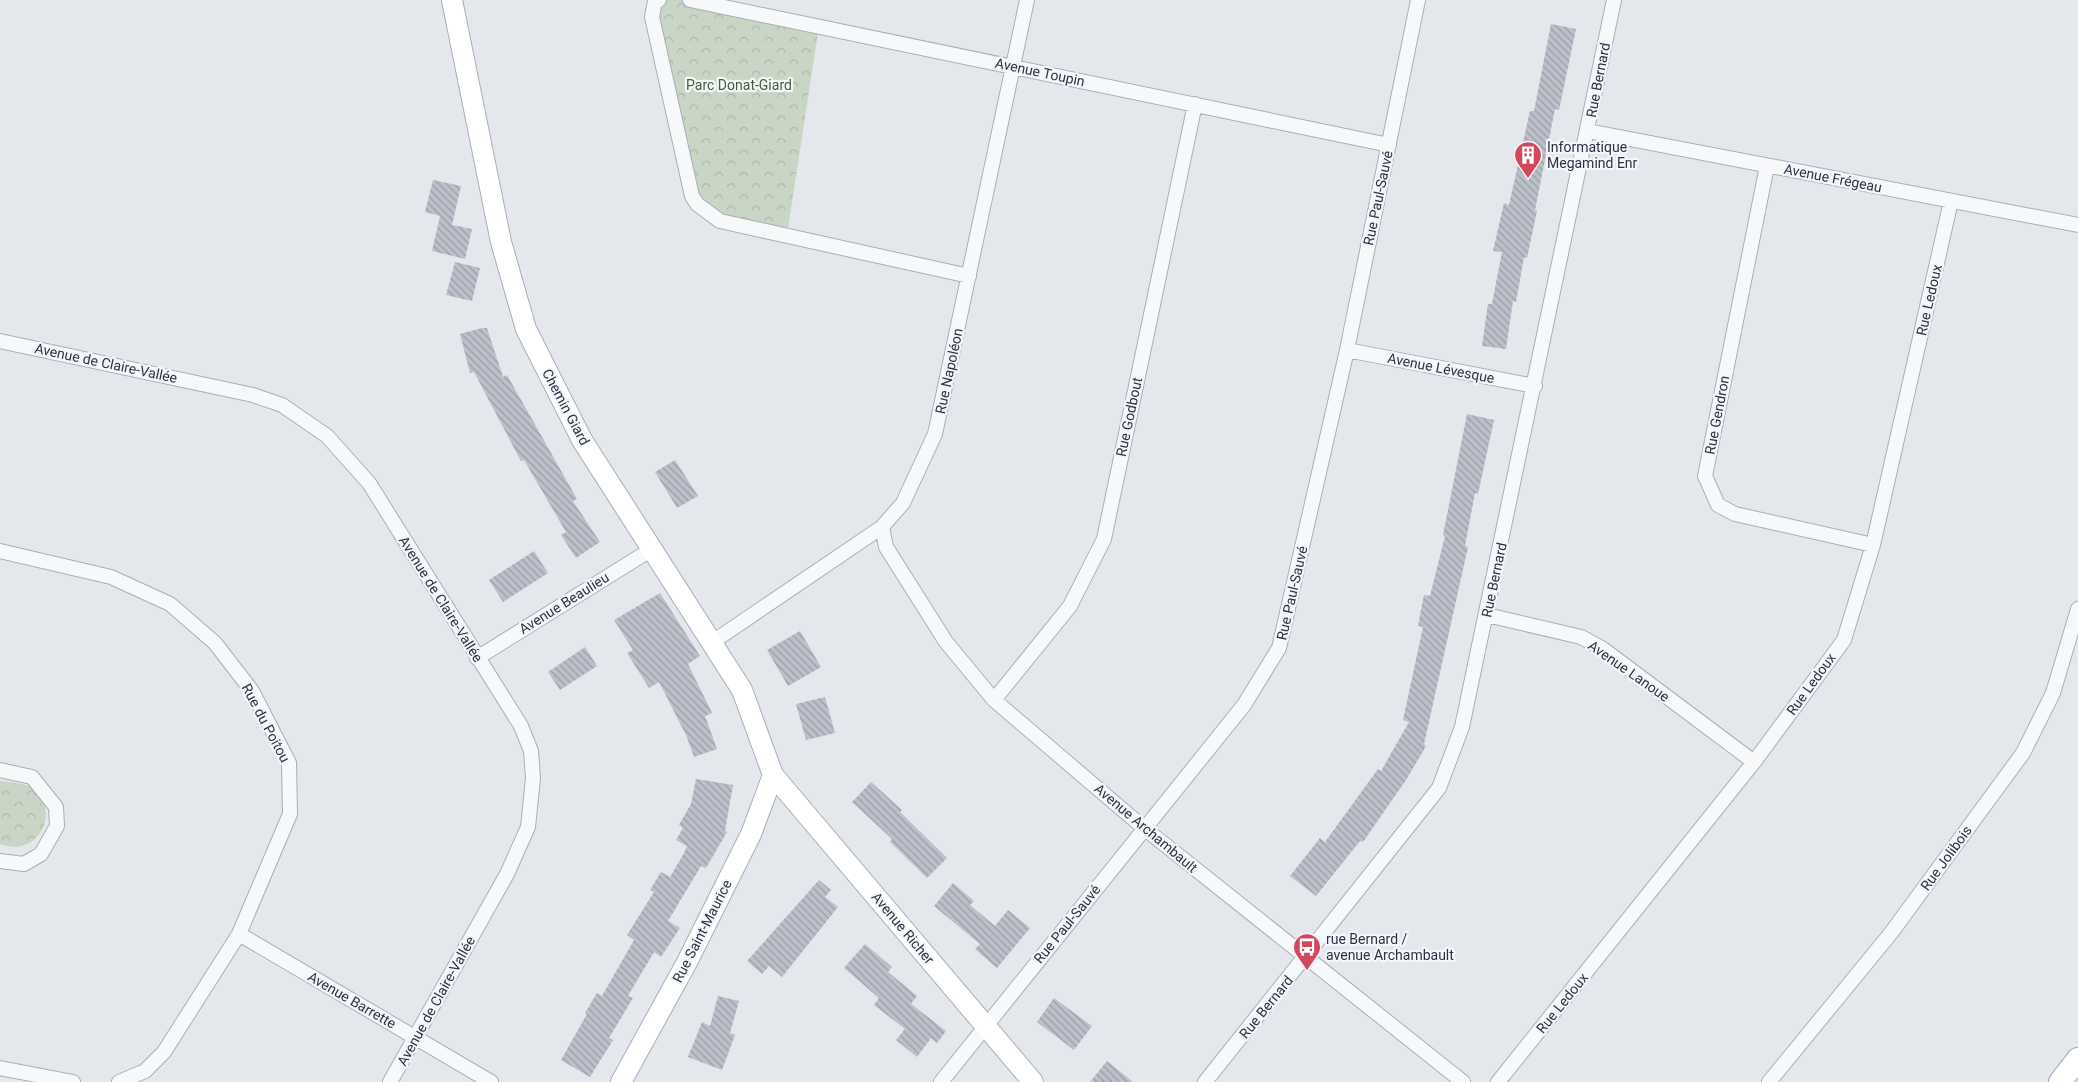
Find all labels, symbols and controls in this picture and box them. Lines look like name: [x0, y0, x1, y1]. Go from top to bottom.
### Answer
street label: Rue Bernard: [1583, 41, 1613, 119]
street label: Avenue Toupin: [994, 55, 1086, 89]
park label: Parc Donat-Giard: [686, 77, 792, 93]
place label: Informatique Megamind Enr: [1547, 139, 1638, 171]
building icon: Informatique Megamind Enr: [1513, 140, 1543, 179]
street label: Rue Paul-Sauvé: [1360, 149, 1396, 247]
street label: Avenue Frégeau: [1783, 161, 1883, 195]
street label: Rue Ledoux: [1913, 263, 1945, 337]
street label: Rue Napoléon: [932, 327, 966, 415]
street label: Avenue de Claire-Vallée: [33, 340, 179, 386]
street label: Avenue Lévesque: [1386, 350, 1496, 386]
street label: Chemin Giard: [539, 366, 593, 448]
street label: Rue Gendron: [1701, 374, 1733, 456]
street label: Rue Godbout: [1113, 375, 1145, 458]
street label: Avenue de Claire-Vallée: [396, 533, 486, 665]
street label: Rue Bernard: [1478, 541, 1510, 619]
street label: Rue Paul-Sauvé: [1273, 544, 1311, 642]
street label: Avenue Beaulieu: [516, 569, 612, 637]
street label: Avenue Lanoue: [1585, 637, 1673, 705]
street label: Rue Ledoux: [1783, 650, 1839, 718]
street label: Rue du Poitou: [239, 681, 293, 765]
street label: Avenue Archambault: [1091, 780, 1201, 876]
street label: Rue Jolibois: [1917, 822, 1975, 894]
street label: Rue Saint-Maurice: [669, 877, 735, 985]
street label: Rue Paul-Sauvé: [1030, 882, 1104, 966]
street label: Avenue Richer: [868, 889, 938, 967]
place label: rue Bernard / avenue Archambault: [1326, 931, 1454, 963]
bus stop icon: rue Bernard / avenue Archambault: [1292, 932, 1322, 971]
street label: Avenue de Claire-Vallée: [394, 934, 478, 1068]
street label: Avenue Barrette: [305, 968, 399, 1032]
street label: Rue Ledoux: [1533, 970, 1591, 1036]
street label: Rue Bernard: [1236, 972, 1296, 1042]

